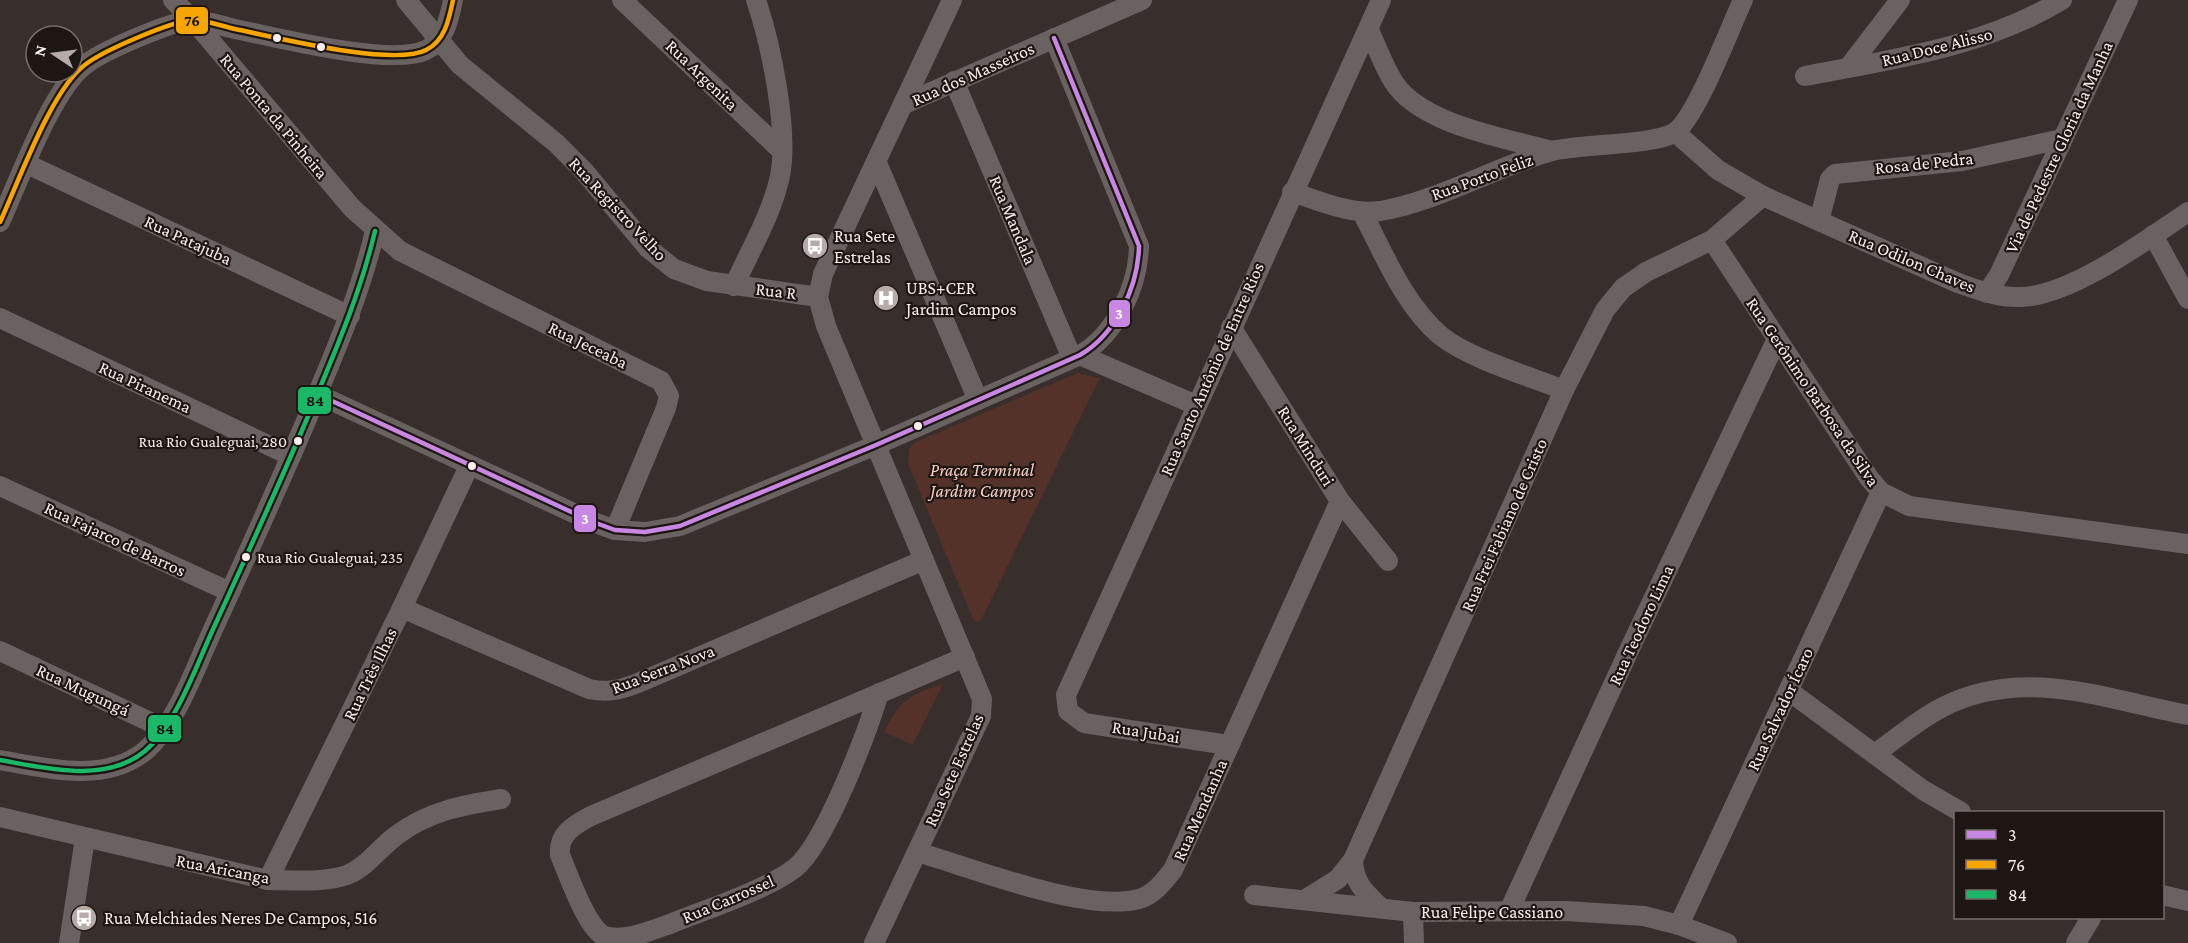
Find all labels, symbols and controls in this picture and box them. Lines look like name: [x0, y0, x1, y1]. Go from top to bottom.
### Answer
line badge: 76: [175, 6, 209, 35]
text: 76: [184, 12, 200, 29]
north arrow: [24, 24, 84, 84]
street label: Rua Doce Alisso: [1880, 24, 1994, 70]
unlabelled marker: [271, 32, 283, 44]
street label: Rua Argenita: [662, 36, 742, 114]
street label: Rua dos Masseiros: [909, 38, 1037, 110]
street label: Via de Pedestre Gloria da Manha: [2001, 38, 2117, 256]
unlabelled marker: [315, 41, 327, 53]
text: N: [30, 43, 49, 58]
street label: Rua Ponta da Pinheira: [216, 49, 332, 183]
street label: Rosa de Pedra: [1874, 148, 1974, 178]
street label: Rua Porto Feliz: [1428, 149, 1536, 205]
street label: Rua Registro Velho: [565, 153, 671, 265]
street label: Rua Mandala: [985, 172, 1041, 268]
street label: Rua Patajuba: [141, 211, 235, 270]
street label: Rua Odilon Chaves: [1846, 225, 1978, 297]
place label: Rua Sete Estrelas: [834, 226, 895, 267]
bus stop icon: Rua Sete Estrelas: [800, 231, 830, 261]
street label: Rua Santo Antônio de Entre Rios: [1156, 259, 1268, 479]
place label: UBS+CER Jardim Campos: [904, 278, 1016, 319]
street label: Rua R: [754, 279, 799, 304]
hospital icon: UBS+CER Jardim Campos: [871, 283, 901, 313]
street label: Rua Gerônimo Barbosa da Silva: [1742, 294, 1884, 490]
line badge: 3: [1108, 299, 1131, 328]
text: 3: [1115, 305, 1123, 322]
street label: Rua Jeceaba: [545, 317, 631, 373]
street label: Rua Piranema: [96, 357, 194, 417]
line badge: 84: [297, 386, 332, 415]
text: 84: [306, 392, 324, 409]
street label: Rua Minduri: [1274, 402, 1339, 490]
unlabelled marker: [912, 420, 924, 432]
place label: Rua Rio Gualeguai, 280: [138, 433, 287, 451]
marker: Rua Rio Gualeguai, 280: [292, 435, 304, 447]
street label: Rua Frei Fabiano de Cristo: [1457, 435, 1551, 615]
unlabelled marker: [466, 460, 478, 472]
park label: Praça Terminal Jardim Campos: [927, 460, 1034, 501]
street label: Rua Fajarco de Barros: [41, 497, 189, 581]
line badge: 3: [573, 504, 597, 533]
text: 3: [581, 510, 589, 527]
place label: Rua Rio Gualeguai, 235: [257, 549, 403, 567]
marker: Rua Rio Gualeguai, 235: [240, 551, 252, 563]
street label: Rua Teodoro Lima: [1604, 562, 1678, 688]
street label: Rua Três Ilhas: [339, 624, 401, 724]
street label: Rua Serra Nova: [609, 640, 717, 698]
street label: Rua Salvador Ícaro: [1743, 644, 1817, 774]
street label: Rua Mugungá: [33, 660, 133, 720]
street label: Rua Sete Estrelas: [920, 711, 988, 829]
line badge: 84: [147, 714, 182, 743]
street label: Rua Jubai: [1111, 717, 1182, 747]
text: 84: [156, 720, 174, 737]
street label: Rua Mendanha: [1169, 756, 1231, 864]
legend: [1954, 811, 2164, 919]
text: 3: [2008, 825, 2017, 845]
street label: Rua Aricanga: [175, 850, 271, 888]
text: 76: [2008, 855, 2025, 875]
street label: Rua Carrossel: [679, 871, 777, 927]
text: 84: [2008, 885, 2027, 905]
street label: Rua Felipe Cassiano: [1421, 902, 1563, 922]
bus stop icon: Rua Melchiades Neres De Campos, 516: [69, 903, 99, 933]
place label: Rua Melchiades Neres De Campos, 516: [104, 908, 377, 928]

